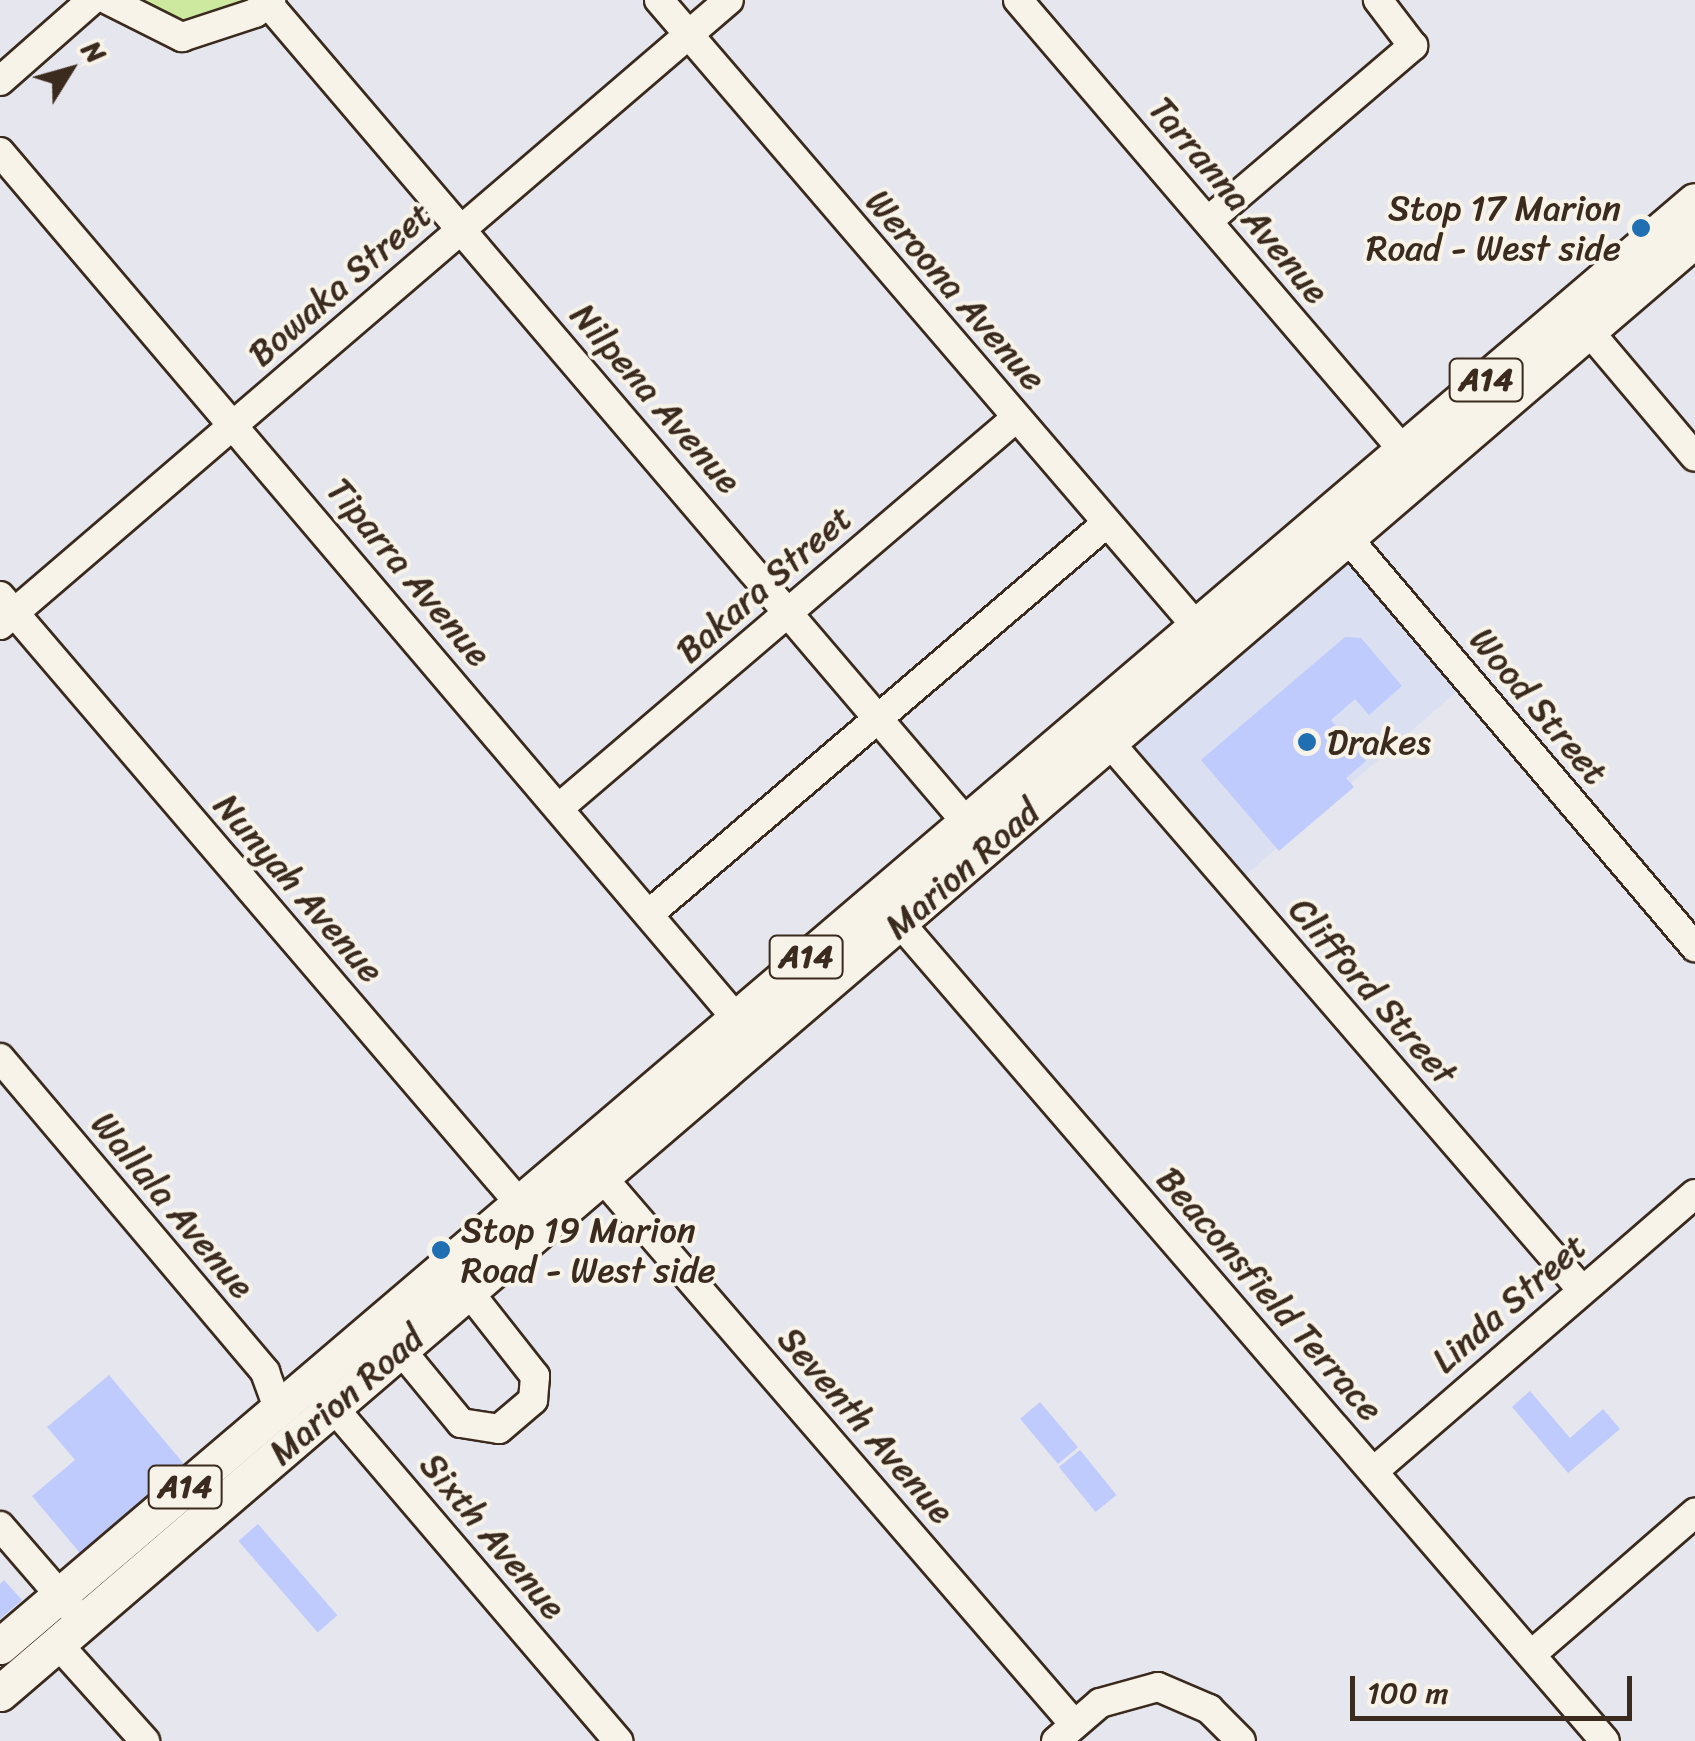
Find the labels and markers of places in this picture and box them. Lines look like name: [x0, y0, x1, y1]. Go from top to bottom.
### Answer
place label: Stop 17 Marion Road - West side: [1364, 187, 1621, 269]
marker: Stop 17 Marion Road - West side: [1630, 217, 1652, 239]
place label: Drakes: [1327, 721, 1431, 763]
marker: Drakes: [1296, 731, 1318, 753]
place label: Stop 19 Marion Road - West side: [461, 1209, 718, 1291]
marker: Stop 19 Marion Road - West side: [430, 1239, 452, 1261]

